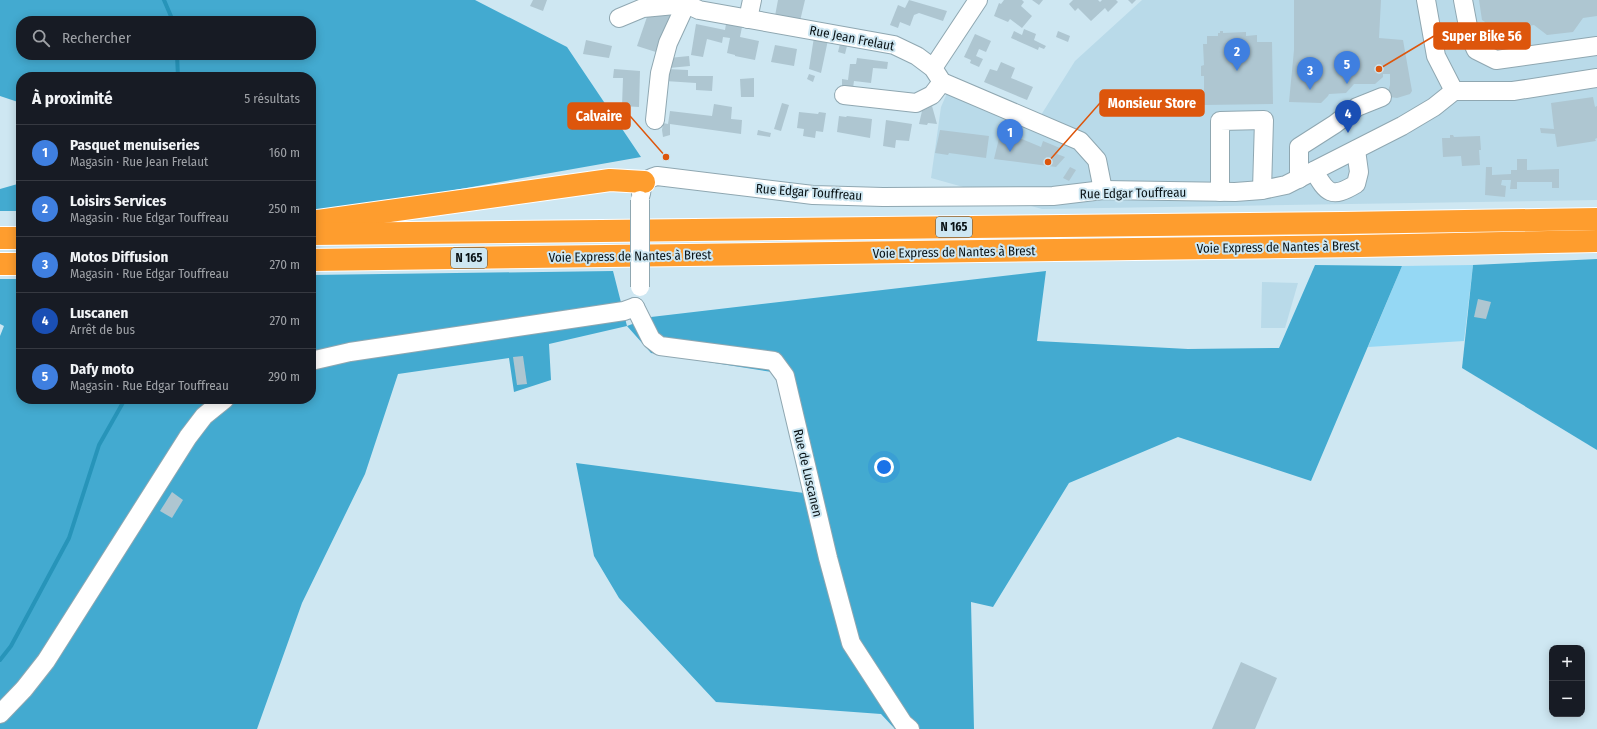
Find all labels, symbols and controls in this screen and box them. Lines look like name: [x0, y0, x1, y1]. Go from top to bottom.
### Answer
search box: [16, 16, 316, 60]
street label: Rue Jean Frelaut: [808, 22, 896, 54]
callout: Super Bike 56: [1434, 23, 1530, 49]
icon: search: [30, 27, 52, 49]
text: Super Bike 56: [1442, 28, 1522, 45]
text: Rechercher: [62, 29, 131, 47]
pin: 2: [1224, 38, 1250, 71]
pin: 5: [1334, 51, 1360, 84]
pin: 3: [1297, 57, 1323, 90]
text: À proximité: [32, 88, 113, 109]
callout: Monsieur Store: [1100, 90, 1204, 116]
text: 5 résultats: [244, 91, 300, 106]
text: Monsieur Store: [1108, 95, 1196, 112]
pin: 4: [1335, 100, 1361, 133]
callout: Calvaire: [568, 103, 630, 129]
text: Calvaire: [576, 108, 622, 125]
pin: 1: [997, 119, 1023, 152]
text: Pasquet menuiseries: [70, 136, 200, 154]
text: 1: [42, 145, 48, 160]
text: 160 m: [269, 145, 300, 160]
text: Magasin · Rue Jean Frelaut: [70, 154, 208, 169]
street label: Rue Edgar Touffreau: [755, 181, 863, 203]
street label: Rue Edgar Touffreau: [1080, 185, 1186, 201]
text: Loisirs Services: [70, 192, 166, 210]
text: 2: [42, 201, 48, 216]
text: 250 m: [268, 201, 300, 216]
text: Magasin · Rue Edgar Touffreau: [70, 210, 229, 225]
road number: N 165: [936, 217, 972, 237]
street label: Voie Express de Nantes à Brest: [1196, 238, 1360, 256]
street label: Voie Express de Nantes à Brest: [872, 243, 1036, 261]
street label: Voie Express de Nantes à Brest: [548, 247, 712, 265]
text: Motos Diffusion: [70, 248, 168, 266]
road number: N 165: [451, 248, 487, 268]
text: 3: [42, 257, 48, 272]
text: 270 m: [269, 257, 300, 272]
text: Magasin · Rue Edgar Touffreau: [70, 266, 229, 281]
text: Luscanen: [70, 304, 128, 322]
text: 4: [42, 313, 48, 328]
text: 270 m: [269, 313, 300, 328]
text: Arrêt de bus: [70, 322, 135, 337]
text: Dafy moto: [70, 360, 134, 378]
text: 5: [42, 369, 48, 384]
text: 290 m: [268, 369, 300, 384]
text: Magasin · Rue Edgar Touffreau: [70, 378, 229, 393]
street label: Rue de Luscanen: [791, 428, 825, 518]
your location: [874, 457, 894, 477]
map controls: [1549, 645, 1585, 717]
button: +: [1549, 645, 1585, 681]
button: −: [1549, 681, 1585, 717]

